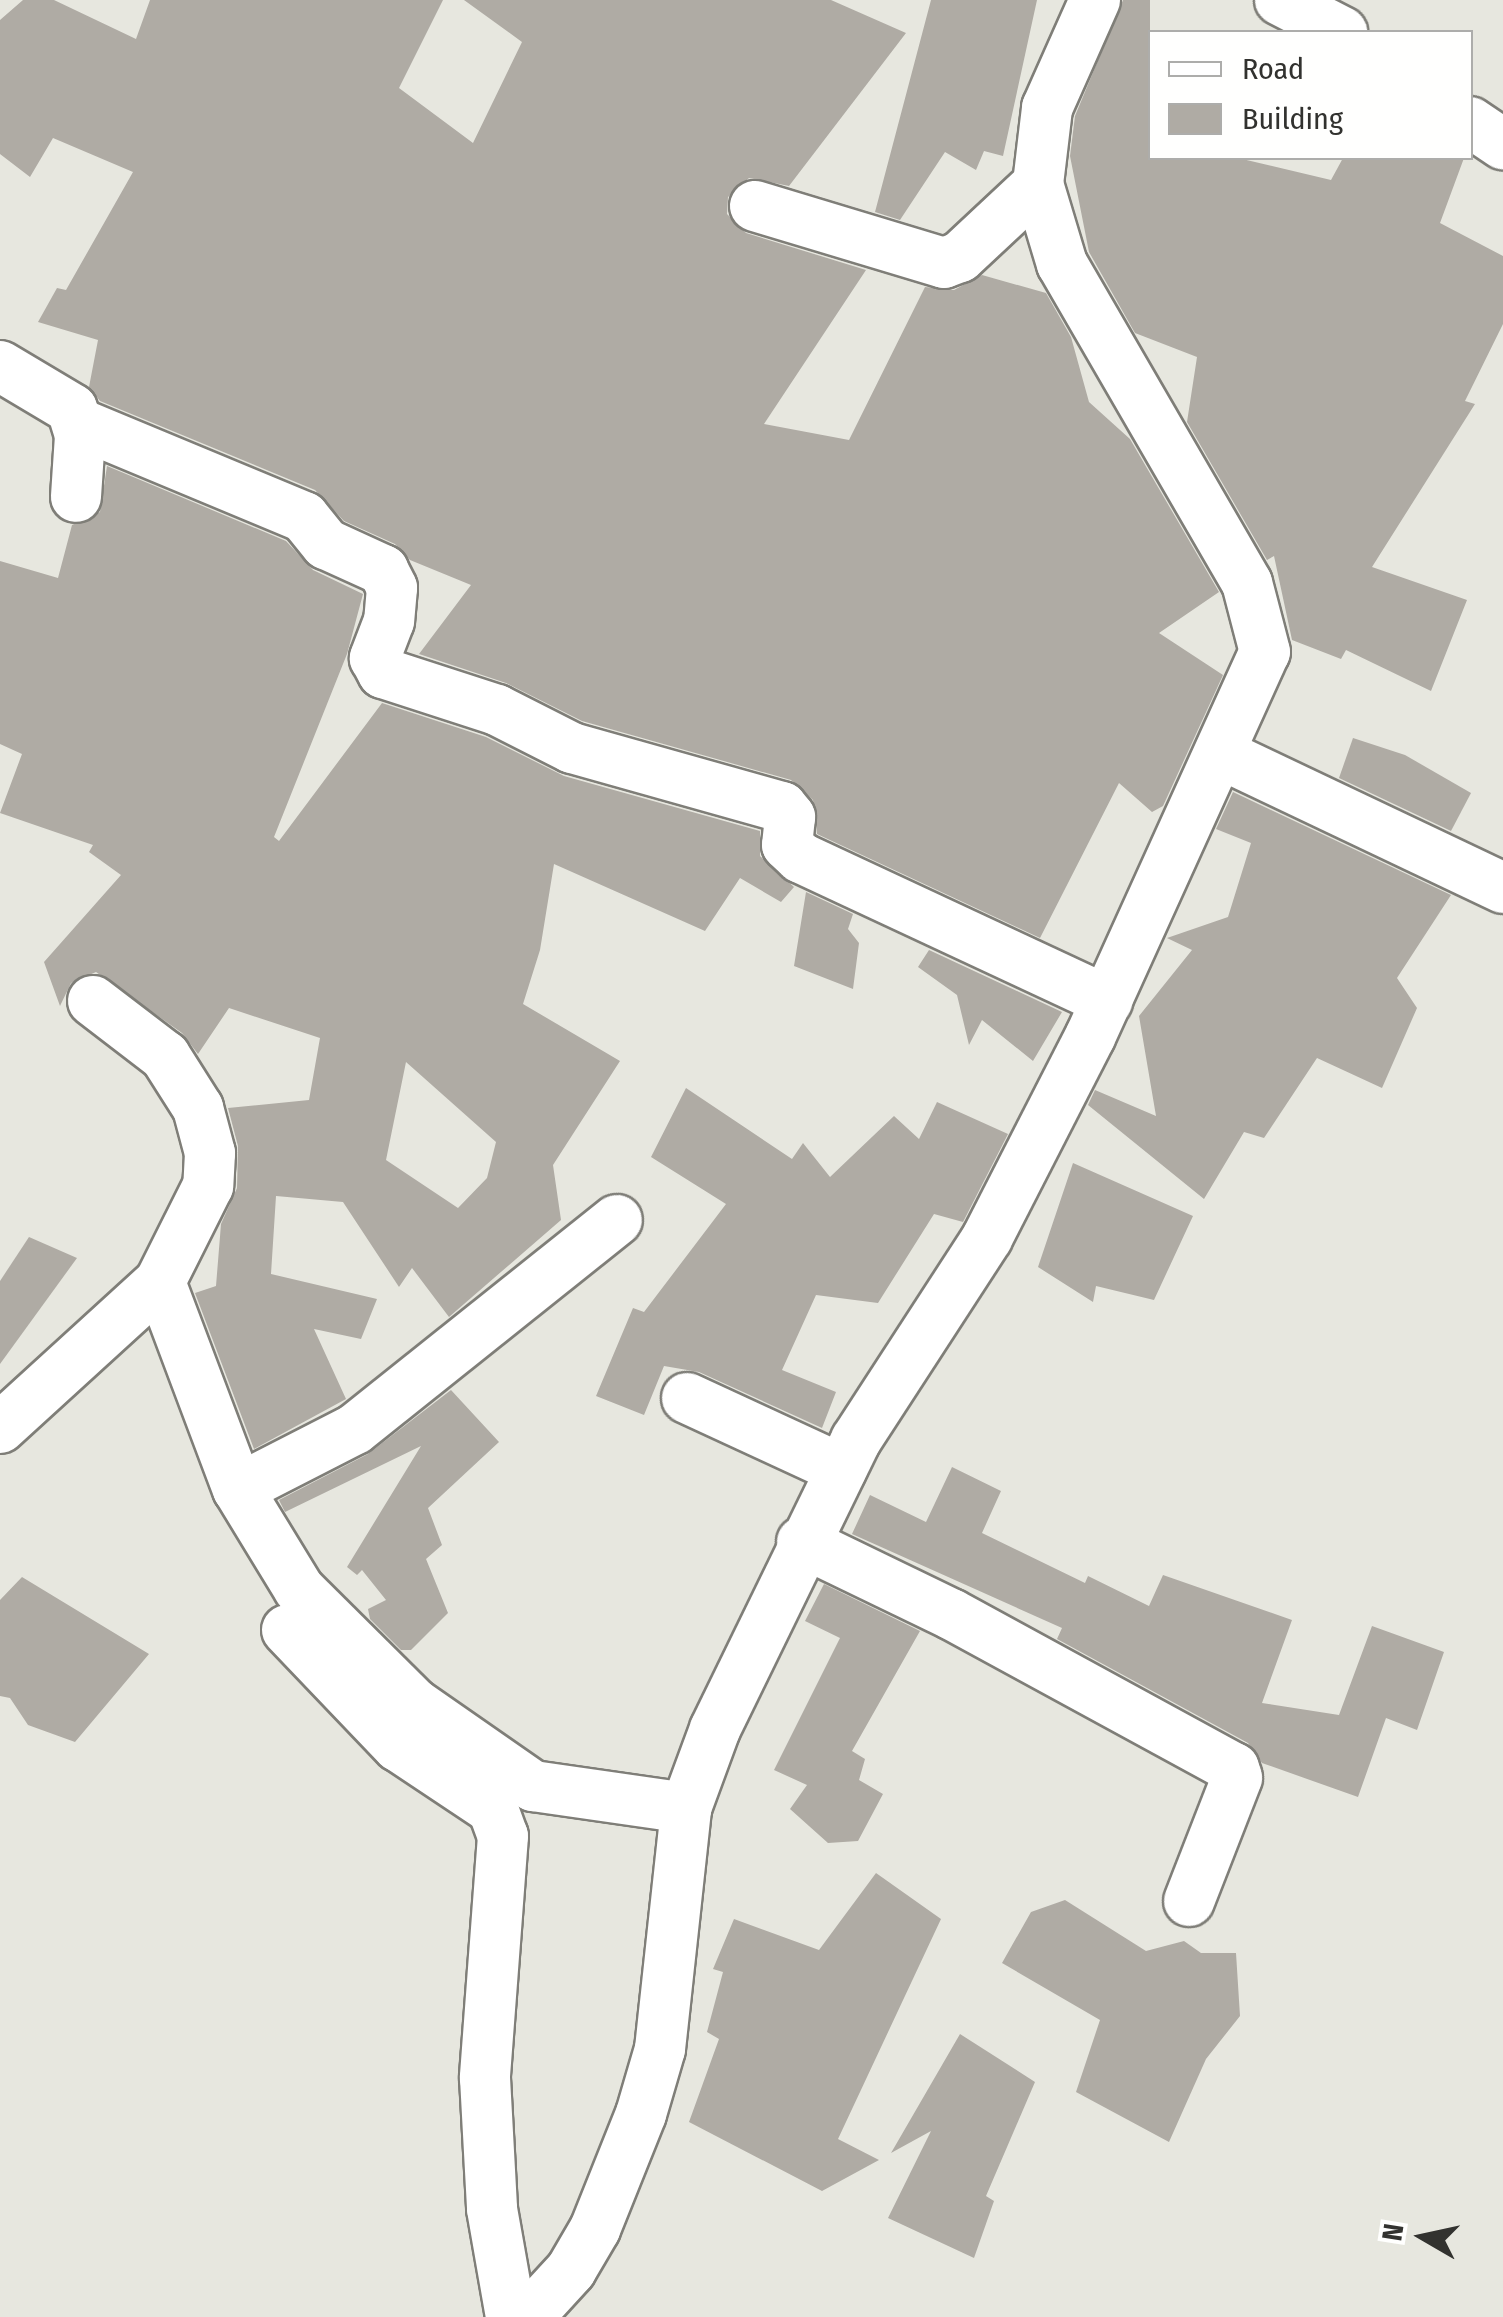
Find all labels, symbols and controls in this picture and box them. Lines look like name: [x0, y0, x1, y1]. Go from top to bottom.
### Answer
legend: [1148, 30, 1473, 160]
text: Road: [1242, 51, 1304, 87]
text: Building: [1242, 101, 1343, 137]
north arrow: [1373, 2187, 1473, 2287]
text: N: [1375, 2221, 1410, 2243]

